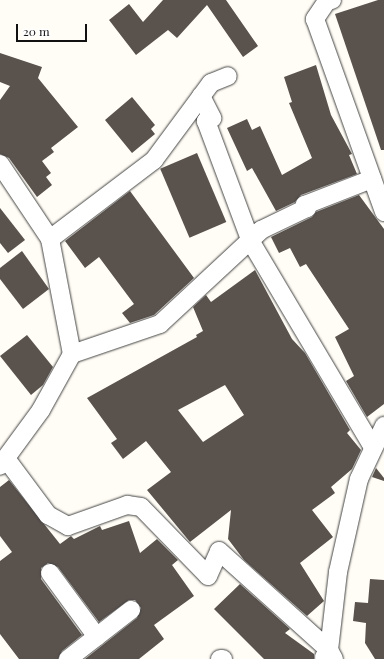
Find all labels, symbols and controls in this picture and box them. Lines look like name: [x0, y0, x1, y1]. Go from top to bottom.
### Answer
scale bar: [18, 16, 89, 42]
text: 20 m: [23, 23, 50, 39]

